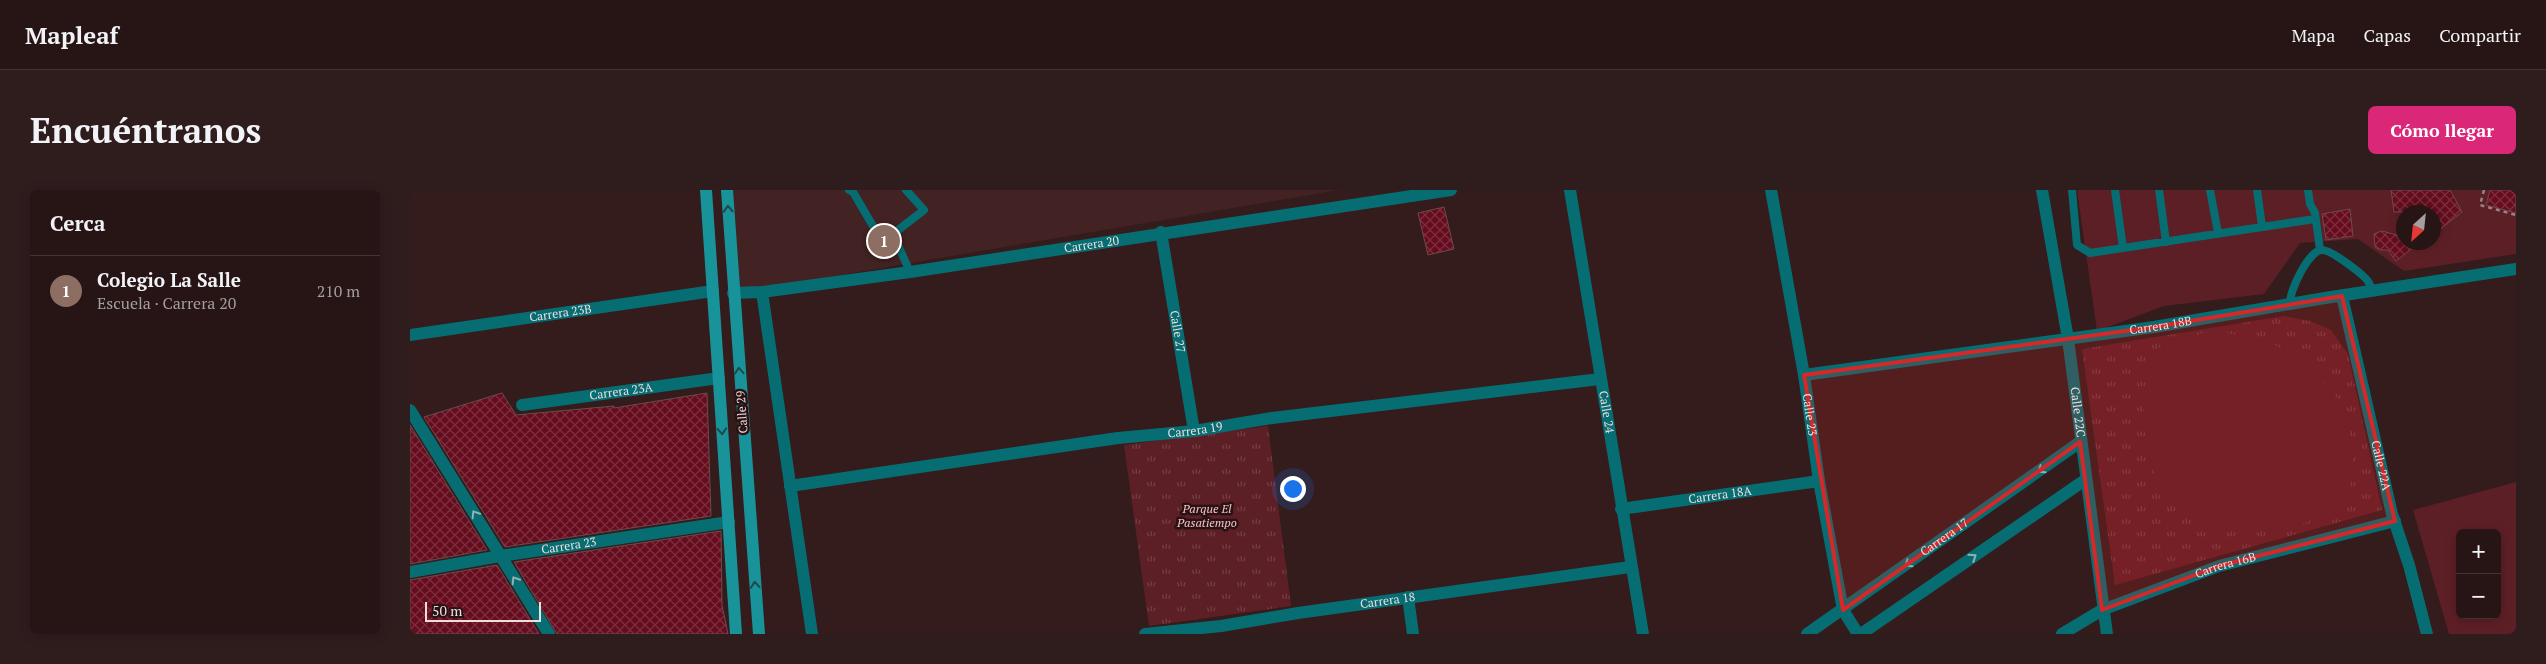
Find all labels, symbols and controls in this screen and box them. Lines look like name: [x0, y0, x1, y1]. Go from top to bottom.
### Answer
text: Mapleaf: [25, 19, 118, 51]
text: Mapa: [2291, 23, 2335, 47]
text: Capas: [2363, 23, 2411, 47]
text: Compartir: [2439, 23, 2521, 47]
button: Cómo llegar: [2368, 106, 2516, 154]
text: Encuéntranos: [30, 107, 261, 153]
one-way arrow: [723, 205, 734, 213]
north arrow: [2396, 205, 2441, 250]
text: Cerca: [50, 209, 105, 237]
pin: 1: [868, 222, 900, 260]
street label: Carrera 20: [1063, 232, 1120, 256]
text: Colegio La Salle: [97, 267, 241, 292]
text: 1: [61, 280, 71, 302]
text: 210 m: [317, 280, 360, 302]
text: Escuela · Carrera 20: [97, 292, 236, 314]
street label: Carrera 23B: [528, 301, 593, 325]
street label: Calle 27: [1167, 309, 1189, 354]
street label: Carrera 18B: [2128, 313, 2193, 337]
one-way arrow: [734, 367, 745, 375]
street label: Carrera 23A: [588, 379, 654, 403]
street label: Calle 22C: [2067, 386, 2089, 438]
street label: Calle 29: [733, 390, 750, 434]
street label: Calle 24: [1596, 390, 1618, 435]
street label: Calle 23: [1800, 392, 1821, 437]
street label: Carrera 19: [1167, 418, 1224, 440]
one-way arrow: [717, 427, 728, 435]
street label: Calle 22A: [2368, 439, 2395, 493]
one-way arrow: [2037, 464, 2046, 473]
your location: [1280, 476, 1306, 502]
street label: Carrera 18A: [1687, 483, 1753, 506]
park label: Parque El Pasatiempo: [1176, 501, 1237, 530]
one-way arrow: [471, 511, 481, 520]
street label: Carrera 17: [1917, 515, 1971, 559]
map controls: [2456, 529, 2501, 619]
button: +: [2456, 529, 2501, 574]
street label: Carrera 23: [540, 534, 597, 557]
street label: Carrera 16B: [2193, 549, 2257, 581]
one-way arrow: [1967, 554, 1977, 563]
one-way arrow: [1904, 558, 1914, 567]
button: −: [2456, 574, 2501, 619]
one-way arrow: [512, 576, 522, 585]
one-way arrow: [750, 581, 761, 589]
street label: Carrera 18: [1359, 589, 1416, 611]
scale bar: [425, 599, 541, 622]
text: 50 m: [432, 601, 462, 620]

